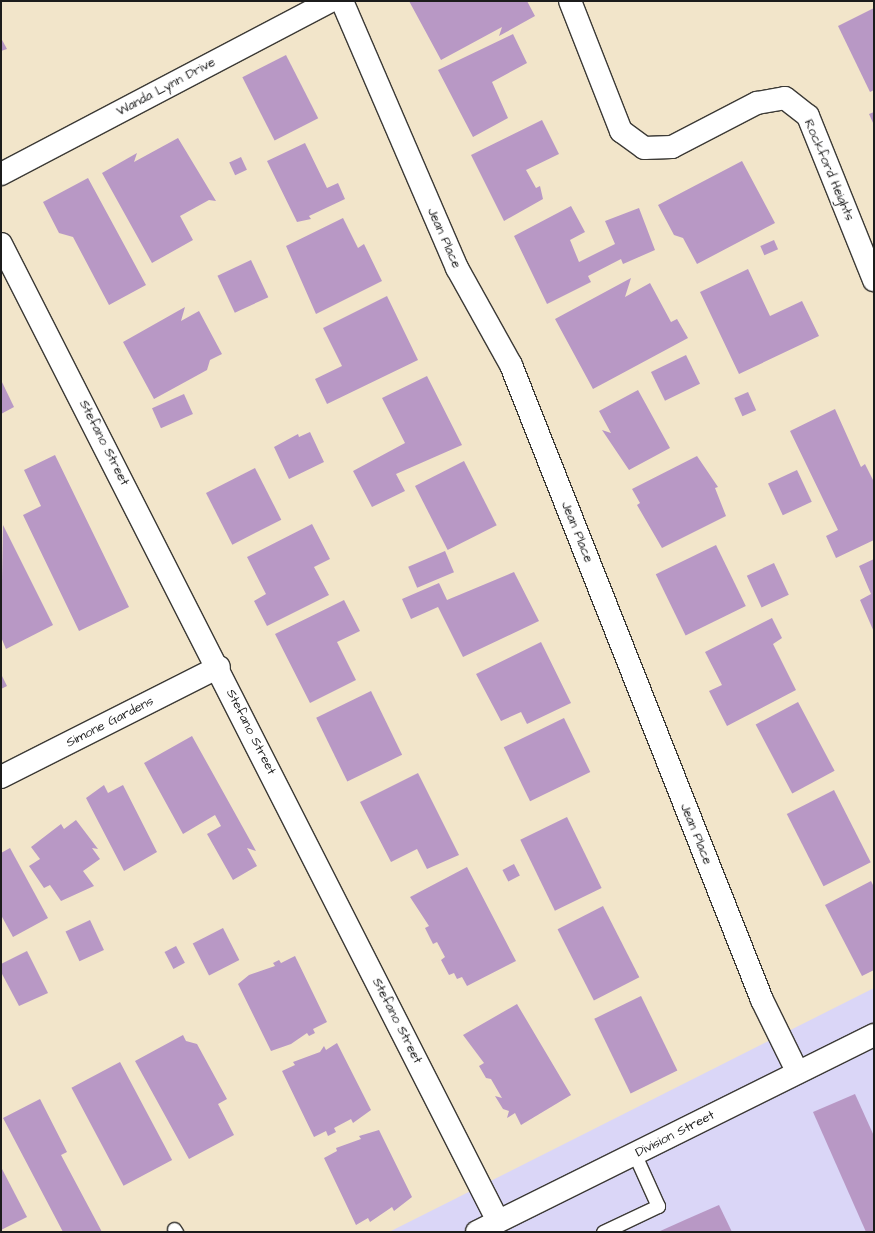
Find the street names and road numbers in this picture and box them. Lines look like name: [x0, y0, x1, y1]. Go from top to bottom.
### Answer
street label: Wanda Lynn Drive: [114, 54, 218, 120]
street label: Rockford Heights: [801, 117, 857, 223]
street label: Jean Place: [424, 205, 464, 271]
street label: Stefano Street: [76, 398, 132, 488]
street label: Jean Place: [558, 499, 596, 565]
street label: Stefano Street: [223, 687, 279, 777]
street label: Simone Gardens: [64, 693, 156, 751]
street label: Jean Place: [677, 801, 715, 867]
street label: Stefano Street: [369, 976, 425, 1066]
street label: Division Street: [633, 1107, 717, 1161]

